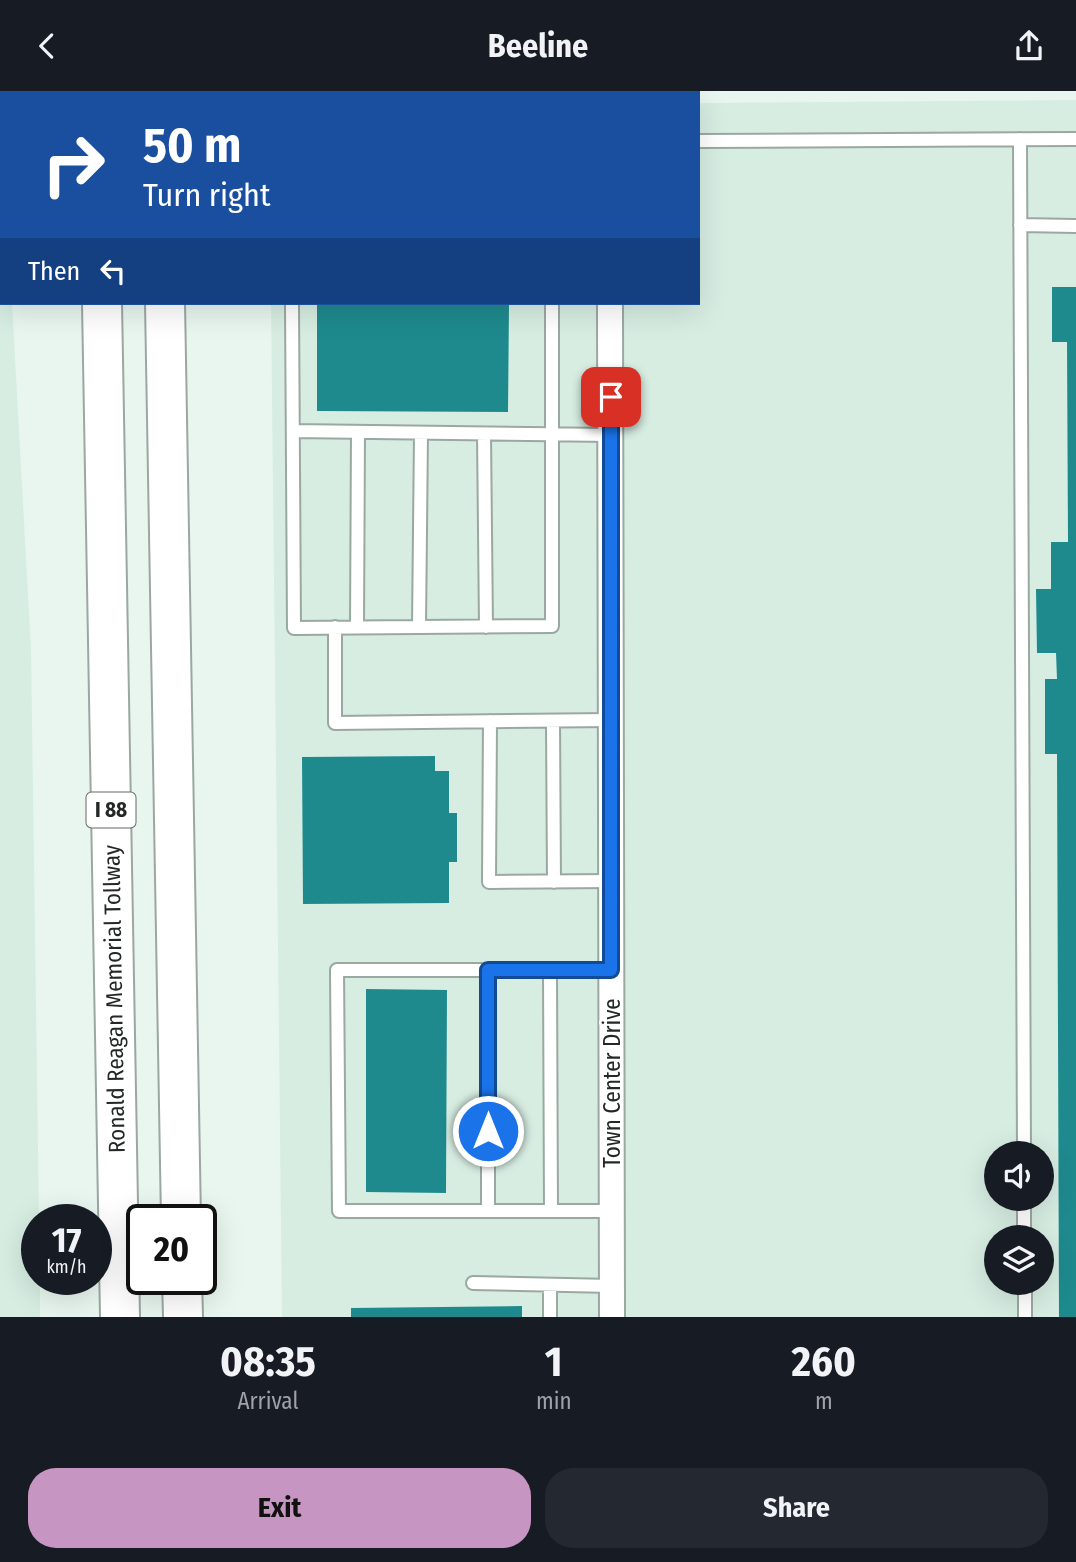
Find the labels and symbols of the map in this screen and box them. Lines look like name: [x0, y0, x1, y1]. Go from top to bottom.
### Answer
pin: [581, 367, 641, 427]
road number: I 88: [86, 793, 136, 827]
street label: Ronald Reagan Memorial Tollway: [97, 844, 131, 1153]
street label: Town Center Drive: [598, 998, 626, 1168]
position arrow: [451, 1094, 525, 1168]
speed limit sign: 20: [126, 1204, 217, 1295]

